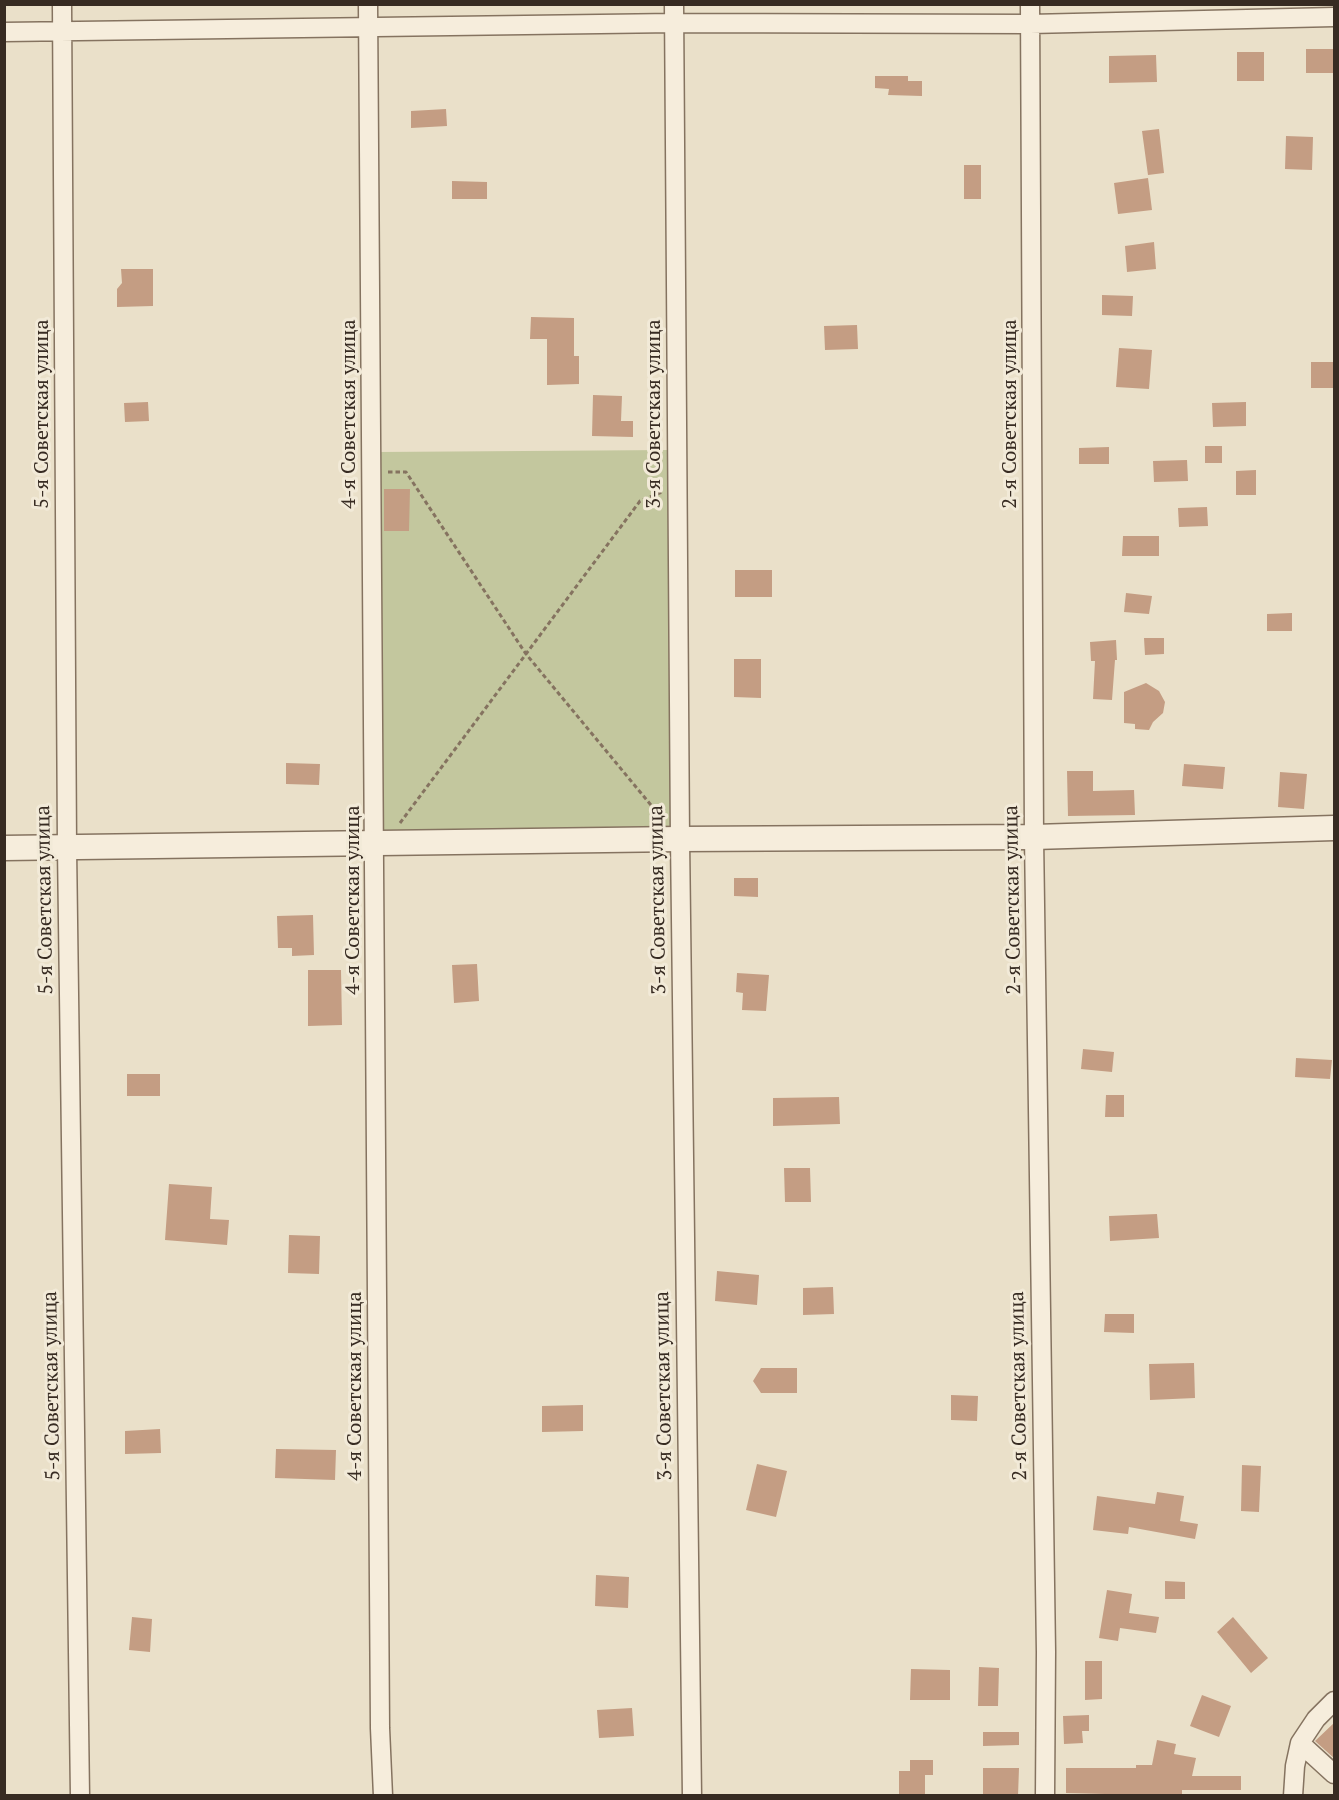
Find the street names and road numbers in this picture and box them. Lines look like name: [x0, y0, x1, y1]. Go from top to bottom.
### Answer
street label: 5-я Советская улица: [30, 319, 54, 509]
street label: 4-я Советская улица: [337, 319, 361, 509]
street label: 3-я Советская улица: [642, 319, 666, 509]
street label: 2-я Советская улица: [998, 319, 1022, 509]
street label: 5-я Советская улица: [31, 805, 59, 995]
street label: 4-я Советская улица: [341, 805, 365, 995]
street label: 3-я Советская улица: [644, 805, 672, 995]
street label: 2-я Советская улица: [999, 805, 1027, 995]
street label: 5-я Советская улица: [38, 1291, 66, 1481]
street label: 4-я Советская улица: [343, 1291, 367, 1481]
street label: 3-я Советская улица: [650, 1291, 678, 1481]
street label: 2-я Советская улица: [1005, 1291, 1033, 1481]

